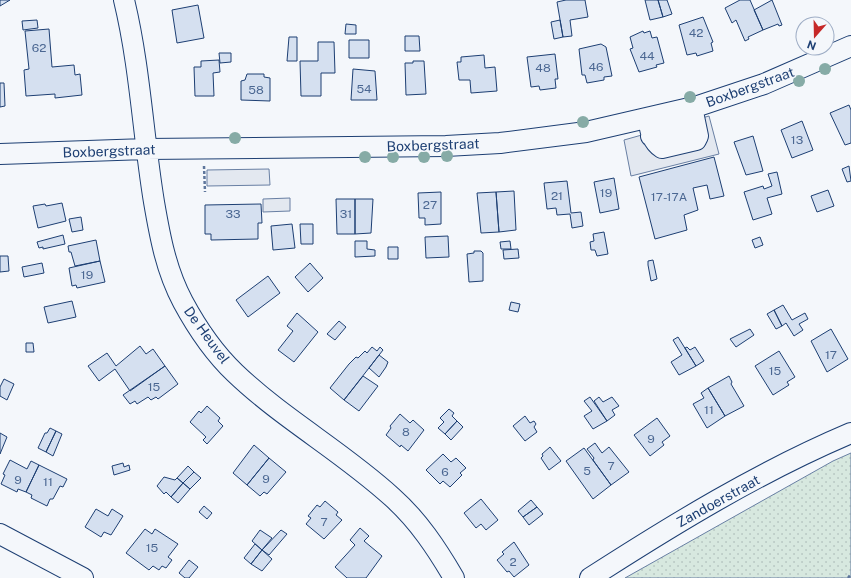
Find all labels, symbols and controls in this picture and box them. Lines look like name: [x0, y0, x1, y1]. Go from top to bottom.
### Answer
north arrow: [795, 16, 835, 56]
house number: 42: [689, 26, 703, 40]
text: N: [805, 38, 818, 53]
house number: 62: [32, 41, 46, 55]
house number: 44: [639, 49, 655, 63]
house number: 46: [588, 60, 604, 74]
house number: 48: [535, 61, 551, 75]
street label: Boxbergstraat: [704, 64, 796, 110]
house number: 54: [356, 82, 372, 96]
house number: 58: [248, 83, 264, 97]
house number: 13: [791, 133, 803, 147]
street label: Boxbergstraat: [386, 135, 480, 155]
street label: Boxbergstraat: [62, 141, 156, 161]
house number: 19: [600, 186, 612, 200]
house number: 21: [551, 189, 563, 203]
house number: 17-17A: [651, 190, 688, 204]
house number: 27: [423, 198, 437, 212]
house number: 33: [225, 207, 241, 221]
house number: 31: [340, 207, 352, 221]
house number: 19: [81, 268, 93, 282]
street label: De Heuvel: [181, 303, 233, 367]
house number: 17: [825, 348, 837, 362]
house number: 15: [769, 364, 782, 378]
house number: 15: [148, 380, 161, 394]
house number: 11: [704, 403, 714, 417]
house number: 8: [402, 425, 410, 439]
house number: 9: [647, 432, 655, 446]
house number: 7: [607, 459, 615, 473]
house number: 5: [583, 464, 591, 478]
house number: 6: [441, 465, 449, 479]
house number: 9: [262, 472, 270, 486]
street label: Zandoerstraat: [674, 472, 762, 530]
house number: 9: [14, 473, 22, 487]
house number: 11: [43, 475, 53, 489]
house number: 7: [320, 515, 328, 529]
house number: 15: [146, 541, 159, 555]
house number: 2: [509, 555, 517, 569]

